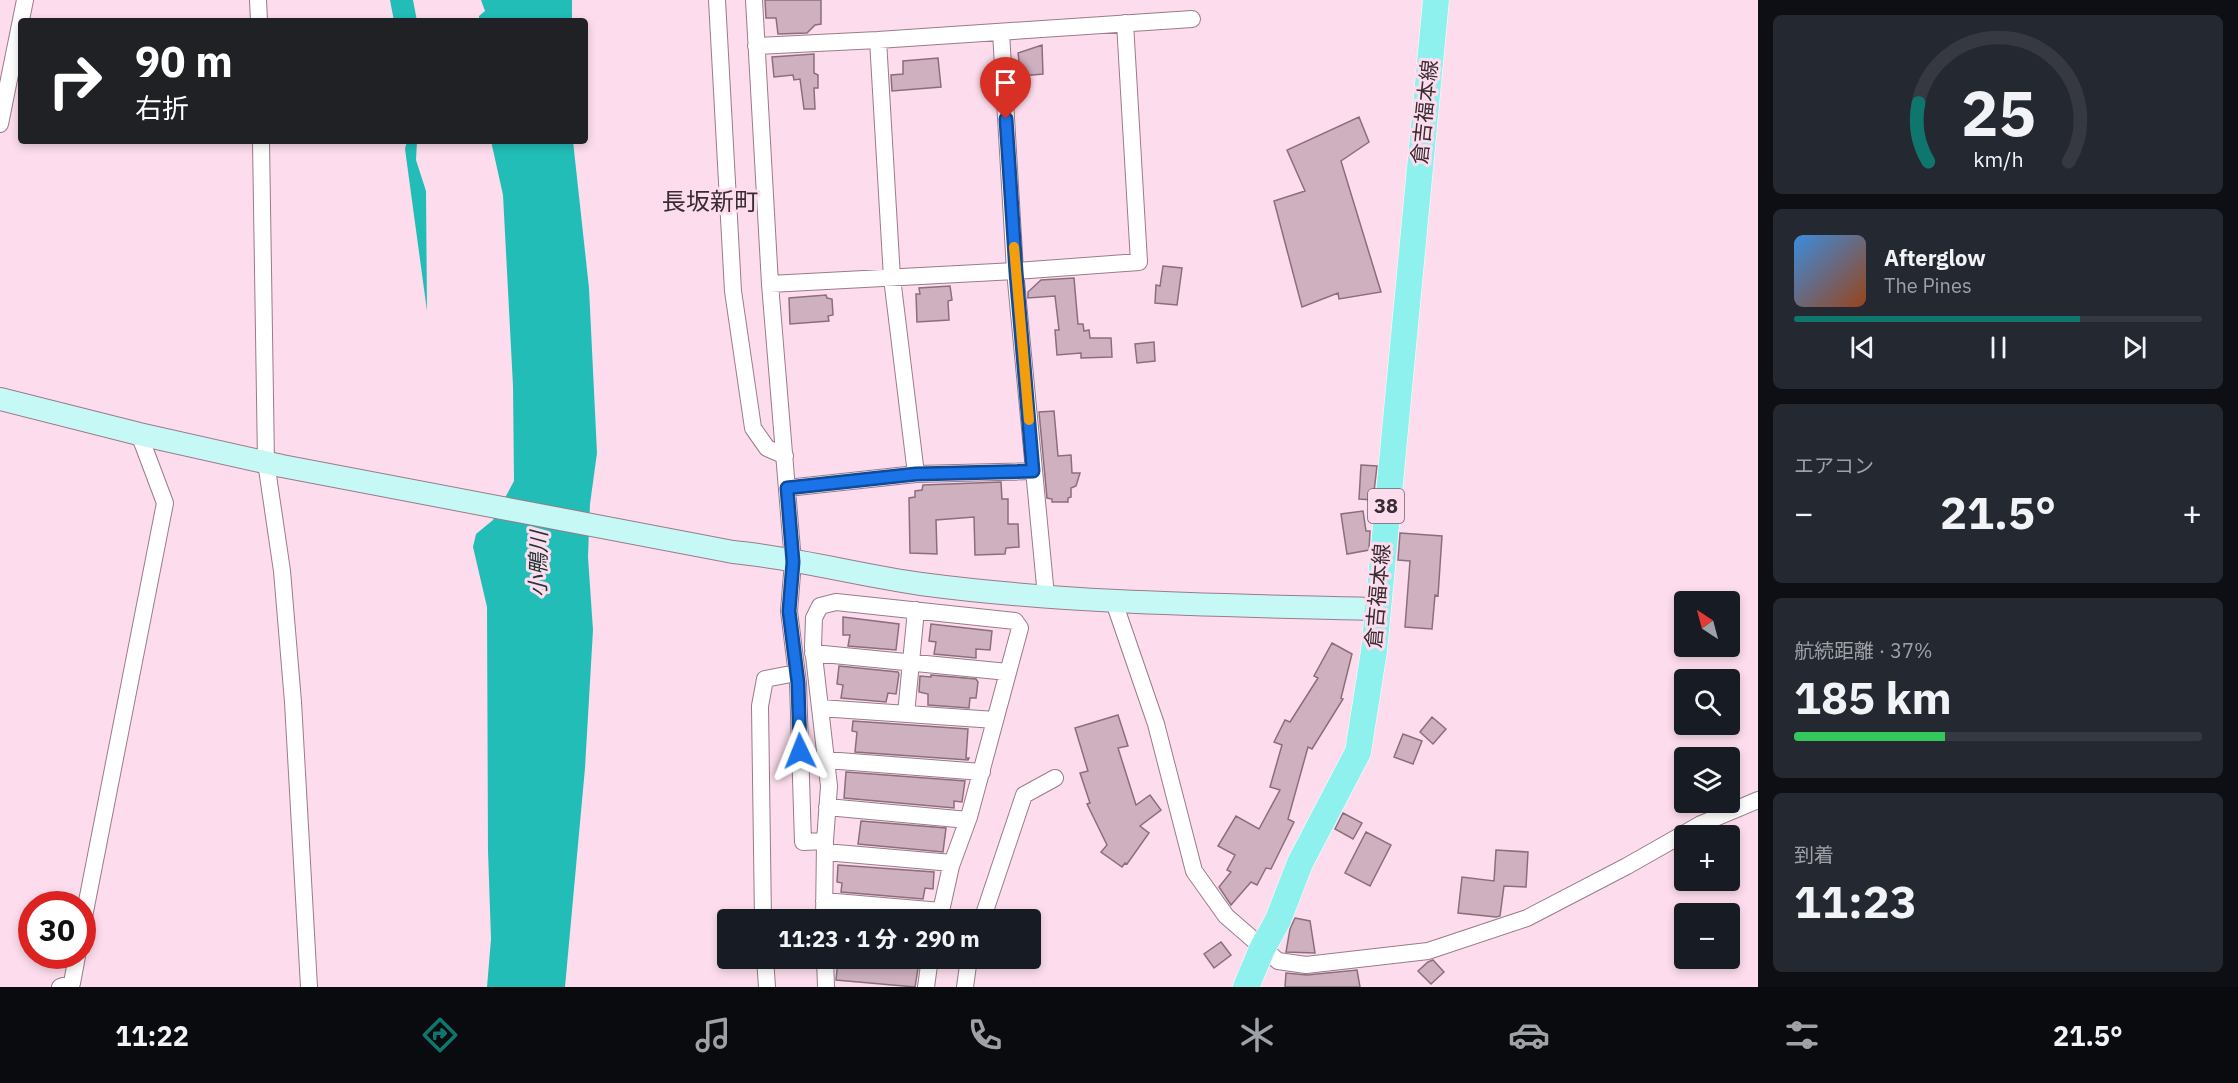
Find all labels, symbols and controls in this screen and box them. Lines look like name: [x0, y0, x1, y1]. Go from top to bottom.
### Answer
text: 90 m: [135, 34, 233, 89]
icon: right: [36, 42, 114, 120]
pin: [980, 57, 1031, 119]
street label: 倉吉福本線: [1405, 58, 1443, 166]
icon: arrive: [989, 66, 1022, 99]
text: 25: [1961, 72, 2035, 153]
text: 右折: [135, 90, 189, 125]
text: km/h: [1973, 145, 2023, 173]
district label: 長坂新町: [662, 185, 758, 217]
text: Afterglow: [1884, 243, 1986, 272]
text: The Pines: [1884, 272, 1972, 299]
icon: previous: [1846, 331, 1879, 364]
icon: pause: [1982, 331, 2015, 364]
icon: next: [2118, 331, 2151, 364]
text: エアコン: [1794, 452, 1874, 479]
text: 21.5°: [1940, 483, 2056, 541]
road number: 38: [1368, 489, 1404, 523]
text: −: [1794, 491, 1814, 534]
text: +: [2182, 491, 2202, 534]
water label: 小鴨川: [522, 529, 553, 597]
street label: 倉吉福本線: [1358, 542, 1396, 649]
north arrow: [1674, 591, 1740, 657]
map controls: [1674, 591, 1740, 969]
text: 航続距離 · 37%: [1794, 637, 1933, 664]
text: 185 km: [1794, 668, 1952, 726]
button: search: [1674, 669, 1740, 735]
position arrow: [768, 719, 832, 783]
button: layers: [1674, 747, 1740, 813]
button: +: [1674, 825, 1740, 891]
text: 到着: [1794, 841, 1834, 868]
text: 11:23: [1794, 872, 1917, 930]
speed limit sign: 30: [18, 891, 96, 969]
button: −: [1674, 903, 1740, 969]
text: 11:23 · 1 分 · 290 m: [778, 924, 980, 953]
icon: directions: [419, 1014, 461, 1056]
icon: music: [692, 1014, 734, 1056]
icon: phone: [964, 1014, 1006, 1056]
icon: climate: [1236, 1014, 1278, 1056]
icon: car: [1508, 1014, 1550, 1056]
icon: filters: [1781, 1014, 1823, 1056]
text: 11:22: [115, 1018, 189, 1053]
text: 21.5°: [2053, 1018, 2123, 1053]

